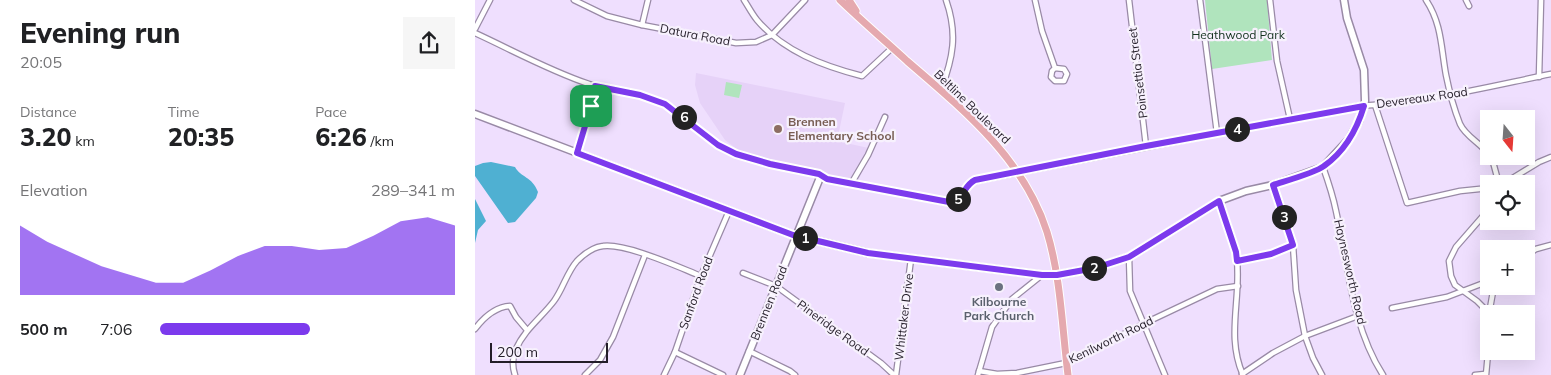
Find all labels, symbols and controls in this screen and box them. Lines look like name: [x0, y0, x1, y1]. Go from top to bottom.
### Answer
text: Evening run: [20, 15, 180, 50]
button: share: [403, 17, 455, 69]
street label: Datura Road: [659, 20, 732, 49]
street label: Poinsettia Street: [1124, 27, 1151, 119]
park label: Heathwood Park: [1191, 27, 1286, 42]
text: 20:05: [20, 52, 62, 72]
street label: Beltline Boulevard: [931, 66, 1014, 147]
street label: Devereaux Road: [1375, 84, 1469, 111]
pin: [570, 85, 612, 127]
icon: arrive: [577, 92, 605, 120]
text: Distance: [20, 103, 77, 121]
text: Time: [168, 103, 199, 121]
text: Pace: [315, 103, 347, 121]
pin: 6: [671, 104, 697, 130]
text: 6: [680, 108, 689, 126]
north arrow: [1480, 110, 1535, 165]
map controls: [1480, 110, 1535, 360]
place label: Brennen Elementary School: [788, 114, 895, 143]
pin: 4: [1225, 116, 1249, 142]
text: 4: [1233, 120, 1242, 138]
text: 3.20: [20, 121, 72, 152]
text: 20:35: [168, 121, 234, 152]
text: 6:26: [315, 121, 367, 152]
marker: Brennen Elementary School: [772, 123, 784, 135]
text: km: [72, 132, 95, 150]
text: /km: [367, 132, 394, 150]
button: locate: [1480, 175, 1535, 230]
text: Elevation: [20, 180, 88, 200]
text: 289–341 m: [371, 180, 455, 200]
pin: 5: [945, 186, 971, 212]
text: 5: [954, 190, 963, 208]
pin: 3: [1271, 204, 1297, 230]
text: 3: [1280, 208, 1289, 226]
street label: Haynesworth Road: [1331, 218, 1370, 326]
pin: 1: [793, 226, 817, 250]
text: 1: [801, 229, 810, 247]
button: +: [1480, 240, 1535, 295]
street label: Sanford Road: [675, 254, 716, 331]
pin: 2: [1081, 256, 1107, 280]
text: 2: [1090, 259, 1099, 277]
street label: Brennen Road: [747, 263, 790, 342]
street label: Whittaker Drive: [891, 272, 916, 361]
marker: Kilbourne Park Church: [993, 281, 1005, 293]
place label: Kilbourne Park Church: [964, 294, 1034, 323]
street label: Pineridge Road: [795, 297, 872, 359]
button: −: [1480, 305, 1535, 360]
street label: Kenilworth Road: [1066, 313, 1156, 367]
text: 500 m: [20, 319, 68, 339]
text: 7:06: [100, 319, 132, 339]
scale bar: [490, 340, 607, 363]
text: 200 m: [497, 343, 538, 361]

